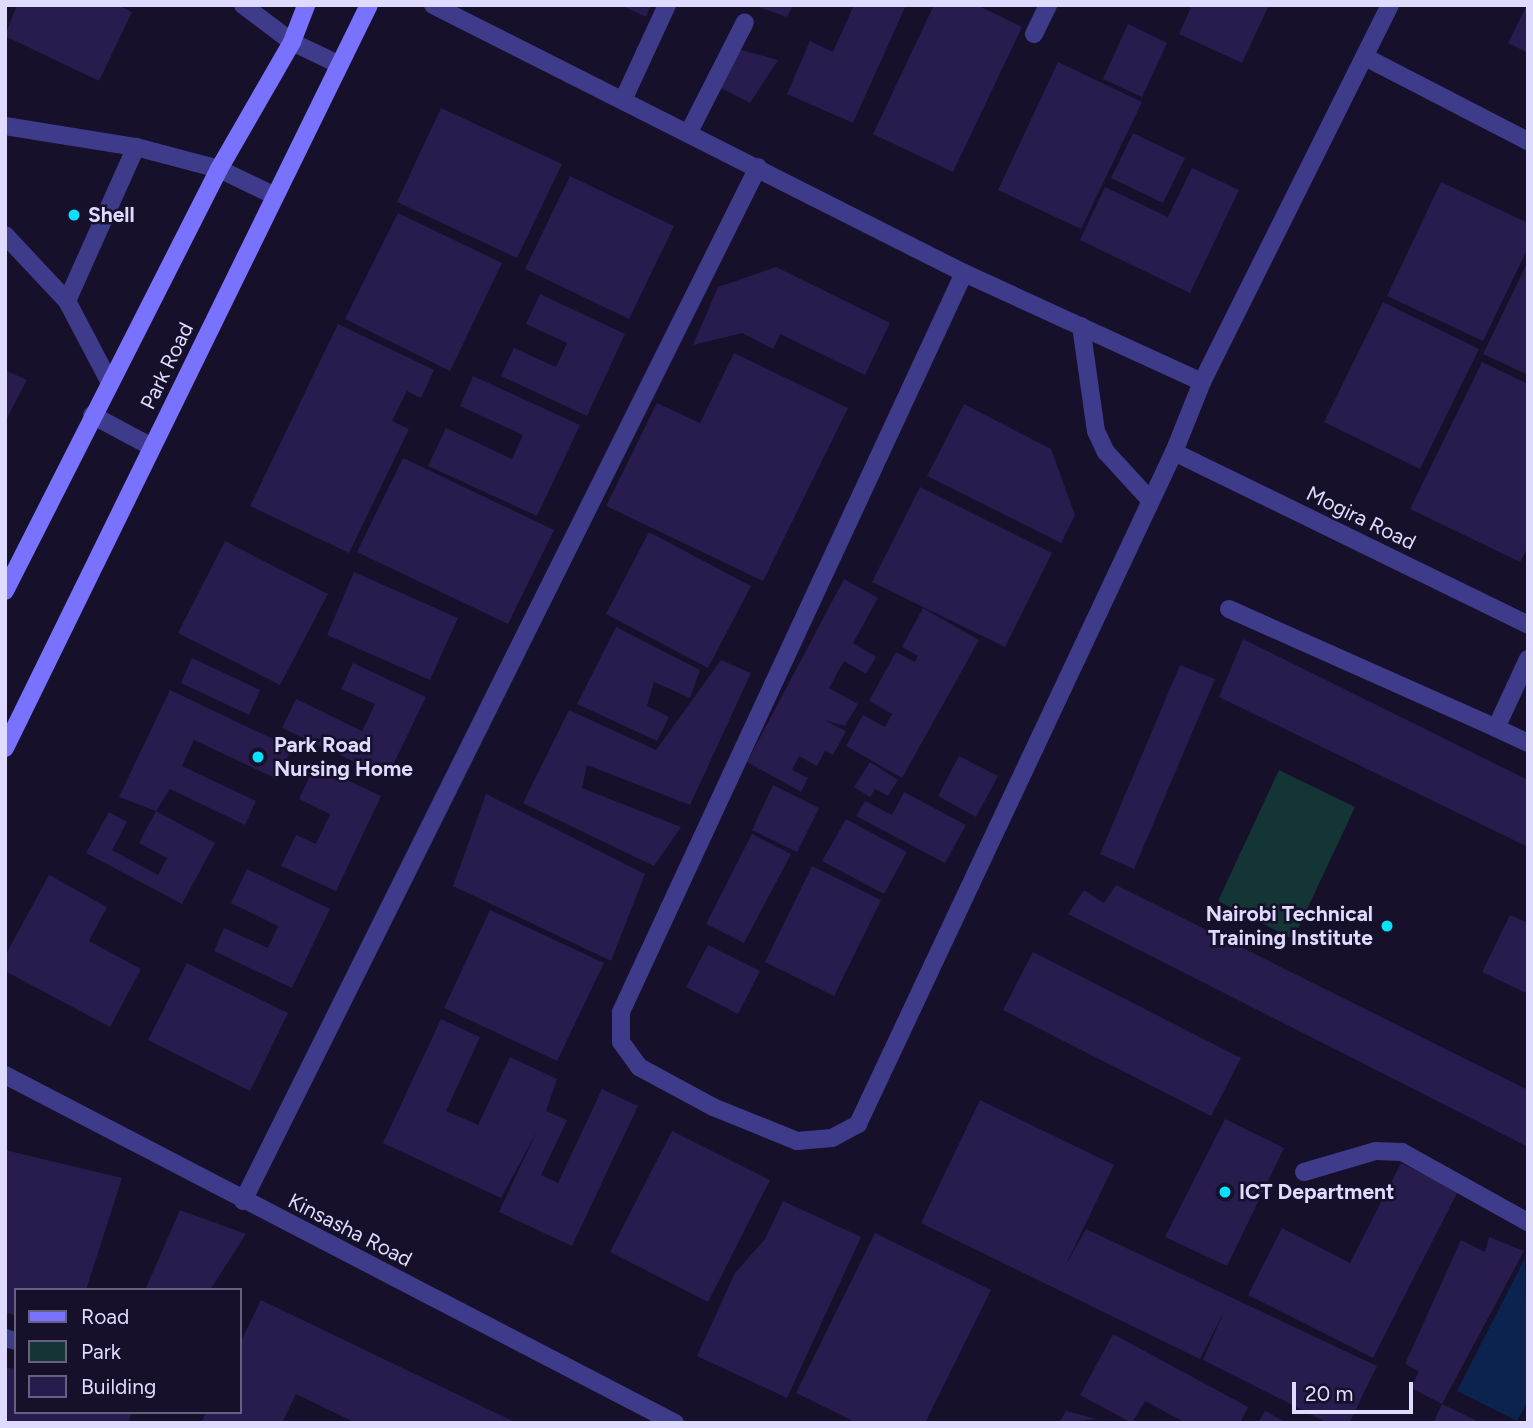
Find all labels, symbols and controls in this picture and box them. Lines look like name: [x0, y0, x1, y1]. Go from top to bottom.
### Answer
place label: Shell: [88, 202, 135, 228]
marker: Shell: [66, 207, 82, 223]
street label: Park Road: [135, 318, 199, 414]
street label: Mogira Road: [1302, 481, 1420, 555]
place label: Park Road Nursing Home: [274, 732, 413, 782]
marker: Park Road Nursing Home: [248, 747, 268, 767]
place label: Nairobi Technical Training Institute: [1206, 901, 1373, 951]
marker: Nairobi Technical Training Institute: [1379, 918, 1395, 934]
place label: ICT Department: [1239, 1179, 1394, 1205]
marker: ICT Department: [1217, 1184, 1233, 1200]
street label: Kinsasha Road: [284, 1188, 416, 1272]
legend: [14, 1288, 242, 1414]
text: Road: [81, 1304, 129, 1329]
text: Park: [81, 1339, 121, 1364]
scale bar: [1295, 1368, 1416, 1412]
text: Building: [81, 1374, 156, 1399]
text: 20 m: [1305, 1381, 1353, 1406]

